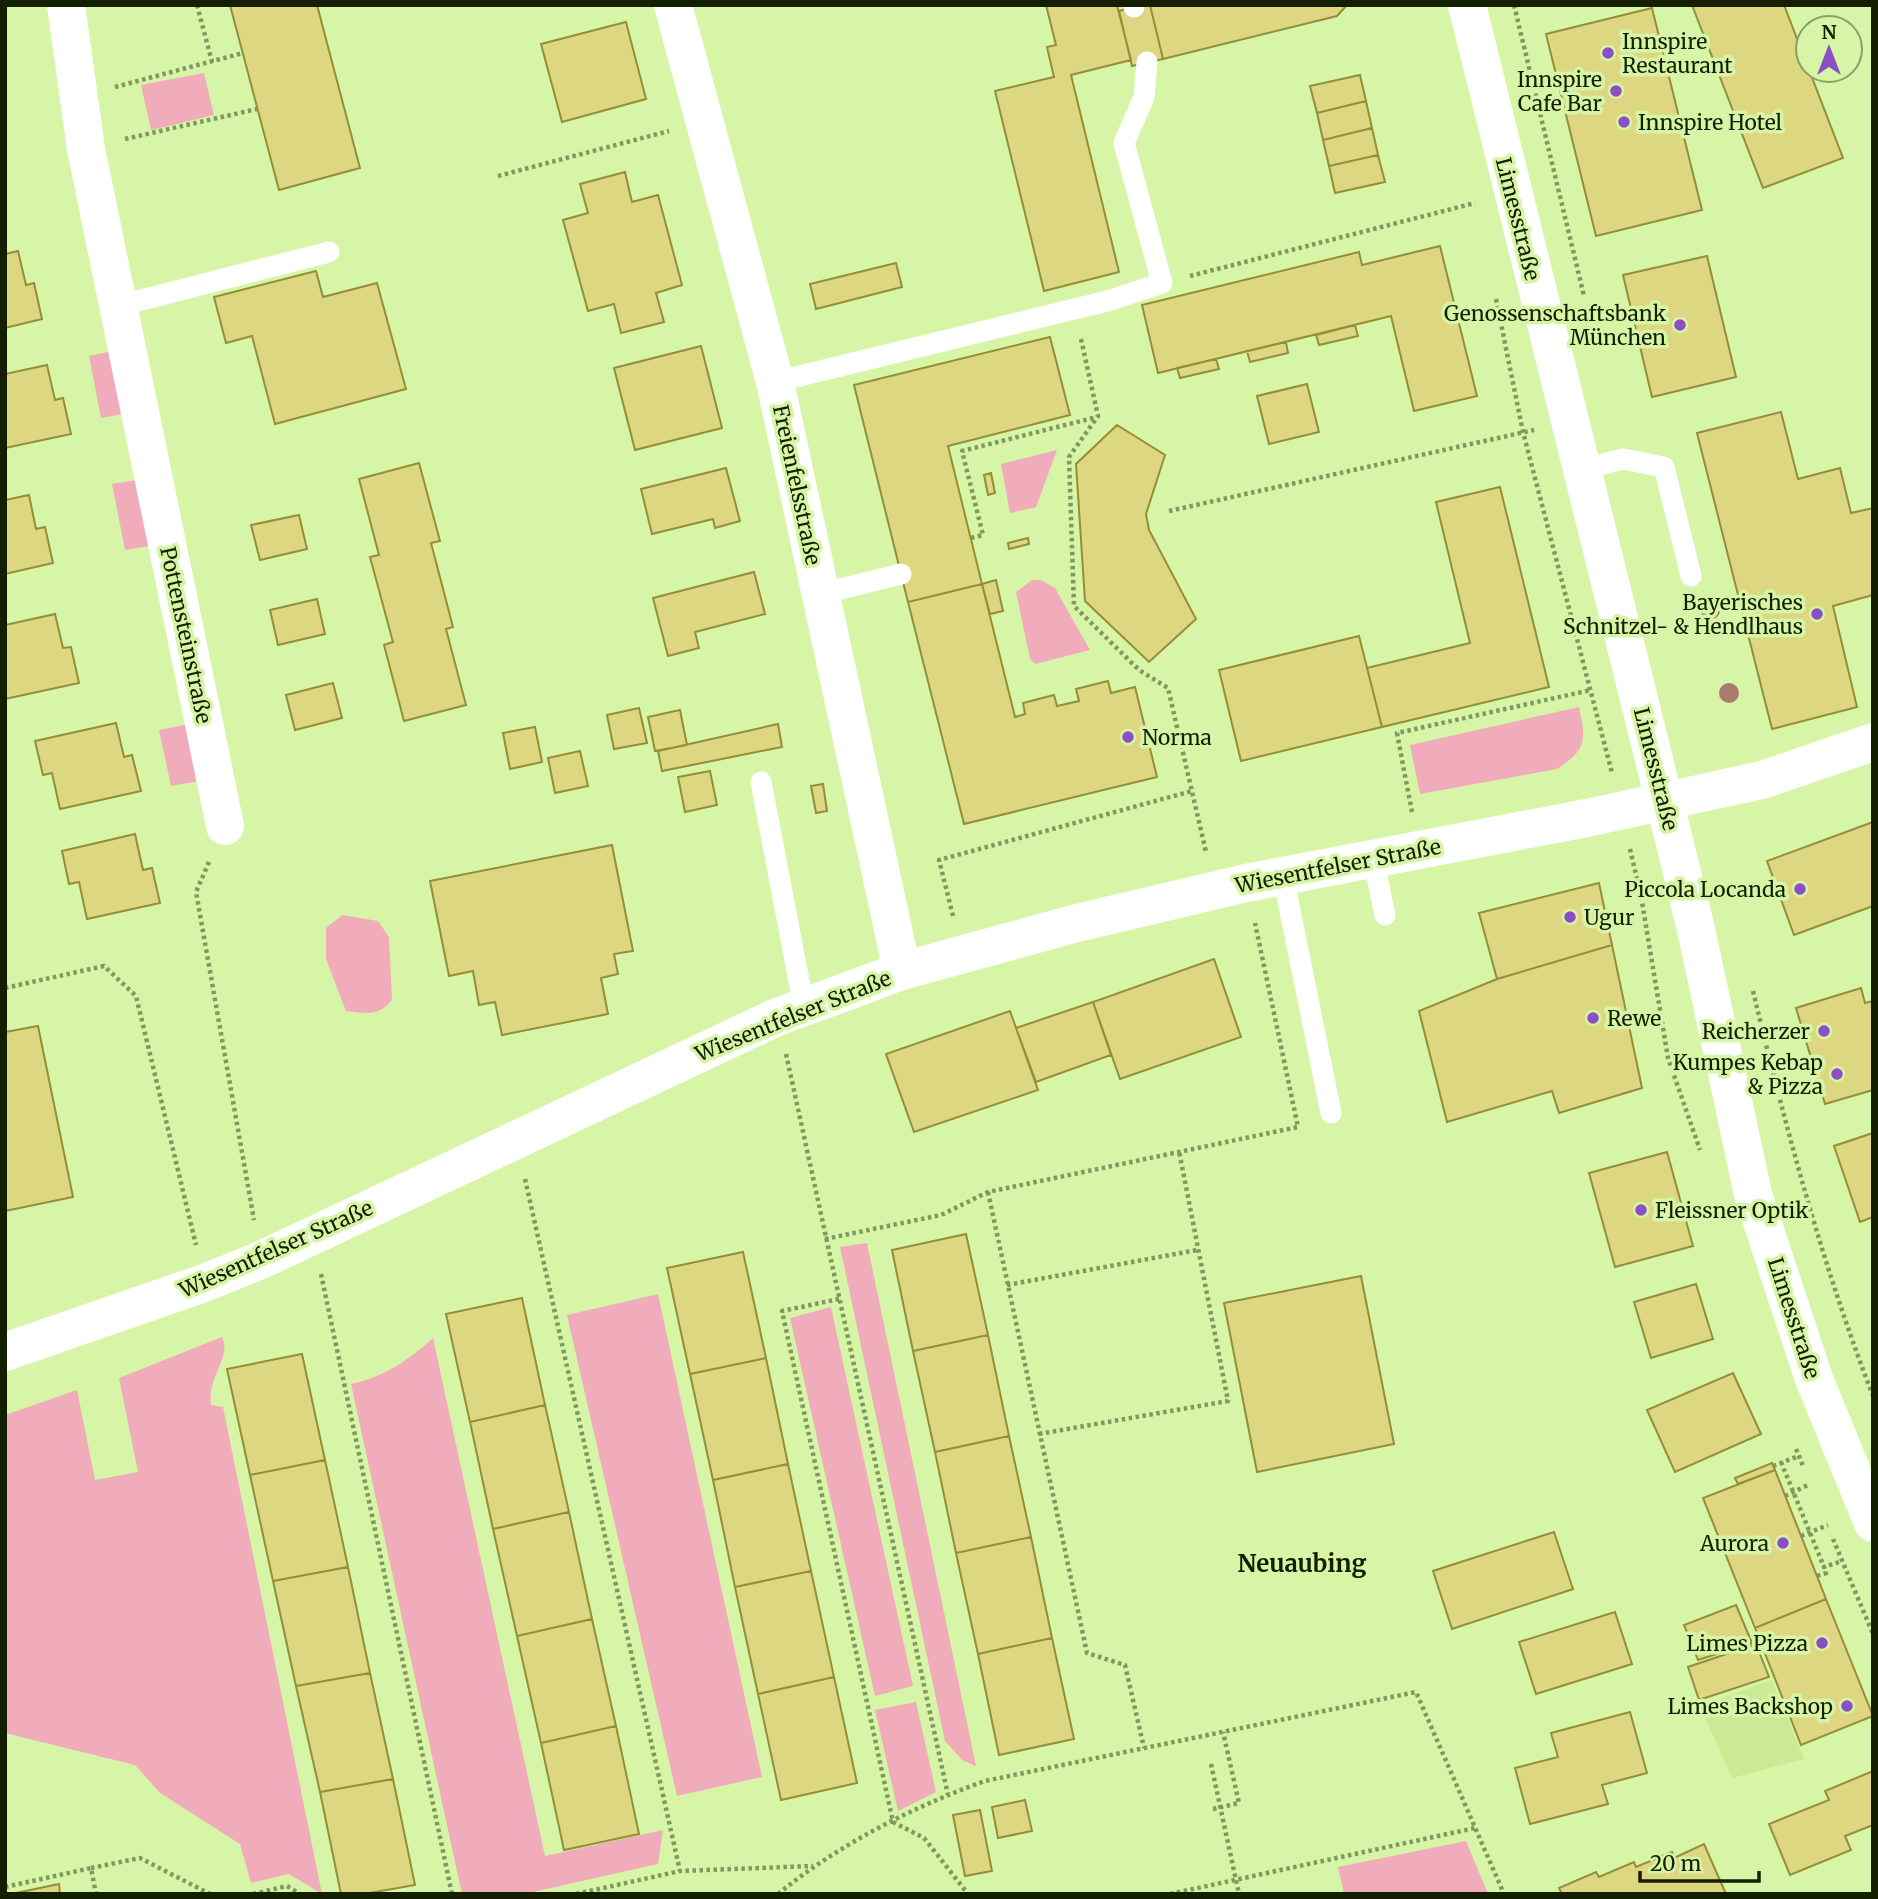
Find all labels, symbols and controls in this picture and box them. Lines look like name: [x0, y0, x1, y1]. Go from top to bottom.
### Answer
north arrow: [1794, 14, 1864, 84]
text: N: [1821, 20, 1837, 44]
place label: Innspire Restaurant: [1622, 28, 1732, 79]
marker: Innspire Restaurant: [1600, 45, 1616, 61]
place label: Innspire Cafe Bar: [1517, 66, 1602, 117]
marker: Innspire Cafe Bar: [1608, 83, 1624, 99]
place label: Innspire Hotel: [1638, 109, 1783, 136]
marker: Innspire Hotel: [1616, 114, 1632, 130]
street label: Limesstraße: [1490, 155, 1546, 283]
place label: Genossenschaftsbank München: [1444, 300, 1667, 351]
marker: Genossenschaftsbank München: [1672, 317, 1688, 333]
street label: Freienfelsstraße: [767, 402, 827, 568]
street label: Pottensteinstraße: [154, 544, 218, 726]
place label: Bayerisches Schnitzel- & Hendlhaus: [1563, 589, 1803, 640]
marker: Bayerisches Schnitzel- & Hendlhaus: [1809, 606, 1825, 622]
street label: Limesstraße: [1628, 705, 1684, 833]
place label: Norma: [1142, 724, 1212, 751]
marker: Norma: [1120, 729, 1136, 745]
street label: Wiesentfelser Straße: [1232, 833, 1443, 899]
place label: Piccola Locanda: [1624, 876, 1786, 903]
marker: Piccola Locanda: [1792, 881, 1808, 897]
place label: Ugur: [1584, 904, 1634, 931]
marker: Ugur: [1562, 909, 1578, 925]
street label: Wiesentfelser Straße: [690, 964, 895, 1068]
place label: Rewe: [1607, 1005, 1661, 1032]
marker: Rewe: [1585, 1010, 1601, 1026]
place label: Reicherzer: [1702, 1018, 1810, 1045]
marker: Reicherzer: [1816, 1023, 1832, 1039]
place label: Kumpes Kebap & Pizza: [1673, 1049, 1823, 1100]
marker: Kumpes Kebap & Pizza: [1829, 1066, 1845, 1082]
street label: Wiesentfelser Straße: [174, 1194, 377, 1304]
place label: Fleissner Optik: [1655, 1197, 1809, 1224]
marker: Fleissner Optik: [1633, 1202, 1649, 1218]
street label: Limesstraße: [1762, 1254, 1826, 1382]
place label: Aurora: [1699, 1530, 1769, 1557]
marker: Aurora: [1775, 1535, 1791, 1551]
district label: Neuaubing: [1237, 1548, 1367, 1579]
place label: Limes Pizza: [1686, 1630, 1808, 1657]
marker: Limes Pizza: [1814, 1635, 1830, 1651]
place label: Limes Backshop: [1667, 1693, 1833, 1720]
marker: Limes Backshop: [1839, 1698, 1855, 1714]
scale bar: [1640, 1840, 1759, 1884]
text: 20 m: [1650, 1850, 1702, 1877]

